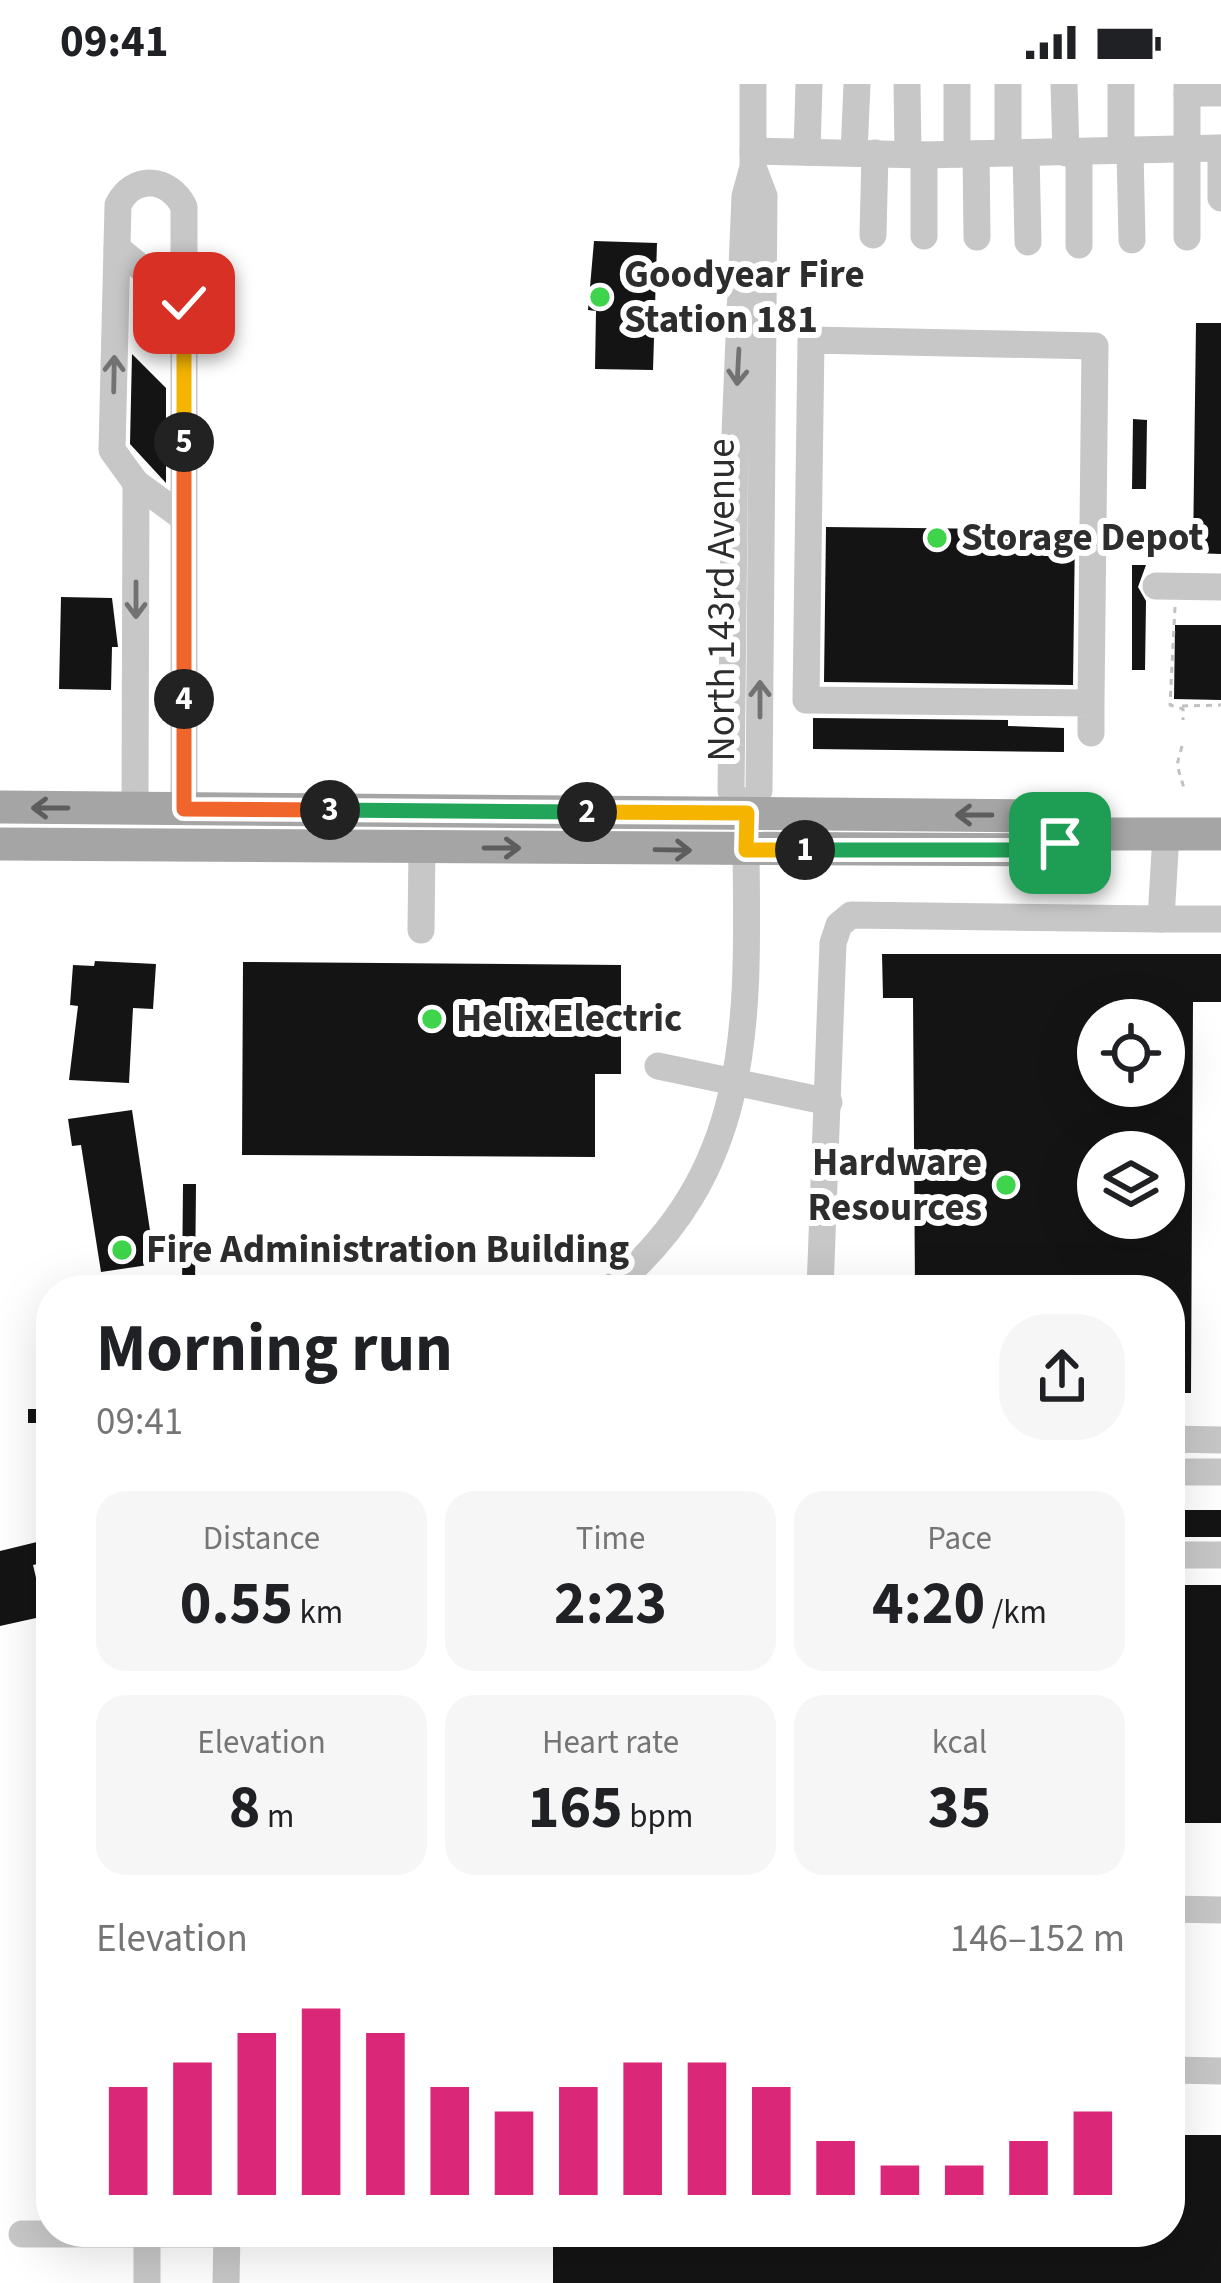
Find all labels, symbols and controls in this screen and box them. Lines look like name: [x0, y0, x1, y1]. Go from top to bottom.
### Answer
text: 09:41: [60, 10, 169, 74]
place label: Goodyear Fire Station 181: [624, 247, 865, 348]
pin: [133, 252, 235, 354]
icon: check: [151, 270, 217, 336]
marker: Goodyear Fire Station 181: [587, 284, 613, 310]
one-way arrow: [726, 347, 749, 386]
one-way arrow: [102, 355, 125, 394]
pin: 5: [154, 412, 214, 472]
text: 5: [175, 418, 193, 465]
street label: North 143rd Avenue: [694, 438, 750, 762]
place label: Storage Depot: [961, 510, 1203, 566]
marker: Storage Depot: [924, 525, 950, 551]
one-way arrow: [125, 580, 147, 619]
pin: 4: [154, 669, 214, 729]
text: 4: [175, 675, 193, 722]
one-way arrow: [748, 680, 771, 719]
pin: 3: [300, 780, 360, 840]
pin: 2: [557, 782, 617, 842]
text: 3: [321, 786, 339, 833]
text: 2: [578, 788, 596, 835]
pin: [1009, 792, 1111, 894]
one-way arrow: [31, 797, 70, 819]
one-way arrow: [955, 804, 994, 826]
icon: arrive: [1027, 810, 1093, 876]
pin: 1: [775, 820, 835, 880]
text: 1: [796, 826, 814, 873]
one-way arrow: [482, 837, 521, 860]
one-way arrow: [653, 839, 692, 861]
place label: Helix Electric: [456, 991, 682, 1047]
map controls: [1077, 999, 1185, 1239]
button: locate: [1077, 999, 1185, 1107]
marker: Helix Electric: [419, 1006, 445, 1032]
button: layers: [1077, 1131, 1185, 1239]
place label: Hardware Resources: [807, 1135, 982, 1236]
marker: Hardware Resources: [993, 1172, 1019, 1198]
place label: Fire Administration Building: [146, 1222, 630, 1278]
marker: Fire Administration Building: [109, 1237, 135, 1263]
text: Morning run: [96, 1302, 453, 1396]
button: share: [999, 1314, 1125, 1440]
text: 09:41: [96, 1394, 183, 1450]
text: Distance: [203, 1515, 320, 1562]
text: Time: [576, 1515, 645, 1562]
text: Pace: [927, 1515, 992, 1562]
text: 0.55: [180, 1562, 293, 1647]
text: 2:23: [554, 1562, 667, 1647]
text: 4:20: [872, 1562, 985, 1647]
text: km: [293, 1589, 343, 1636]
text: /km: [985, 1589, 1047, 1636]
text: Elevation: [197, 1719, 326, 1766]
text: Heart rate: [542, 1719, 679, 1766]
text: kcal: [932, 1719, 987, 1766]
text: 8: [229, 1766, 260, 1851]
text: 165: [528, 1766, 623, 1851]
text: 35: [928, 1766, 991, 1851]
text: m: [260, 1793, 294, 1840]
text: bpm: [623, 1793, 693, 1840]
text: Elevation: [96, 1911, 248, 1967]
text: 146–152 m: [950, 1911, 1125, 1967]

